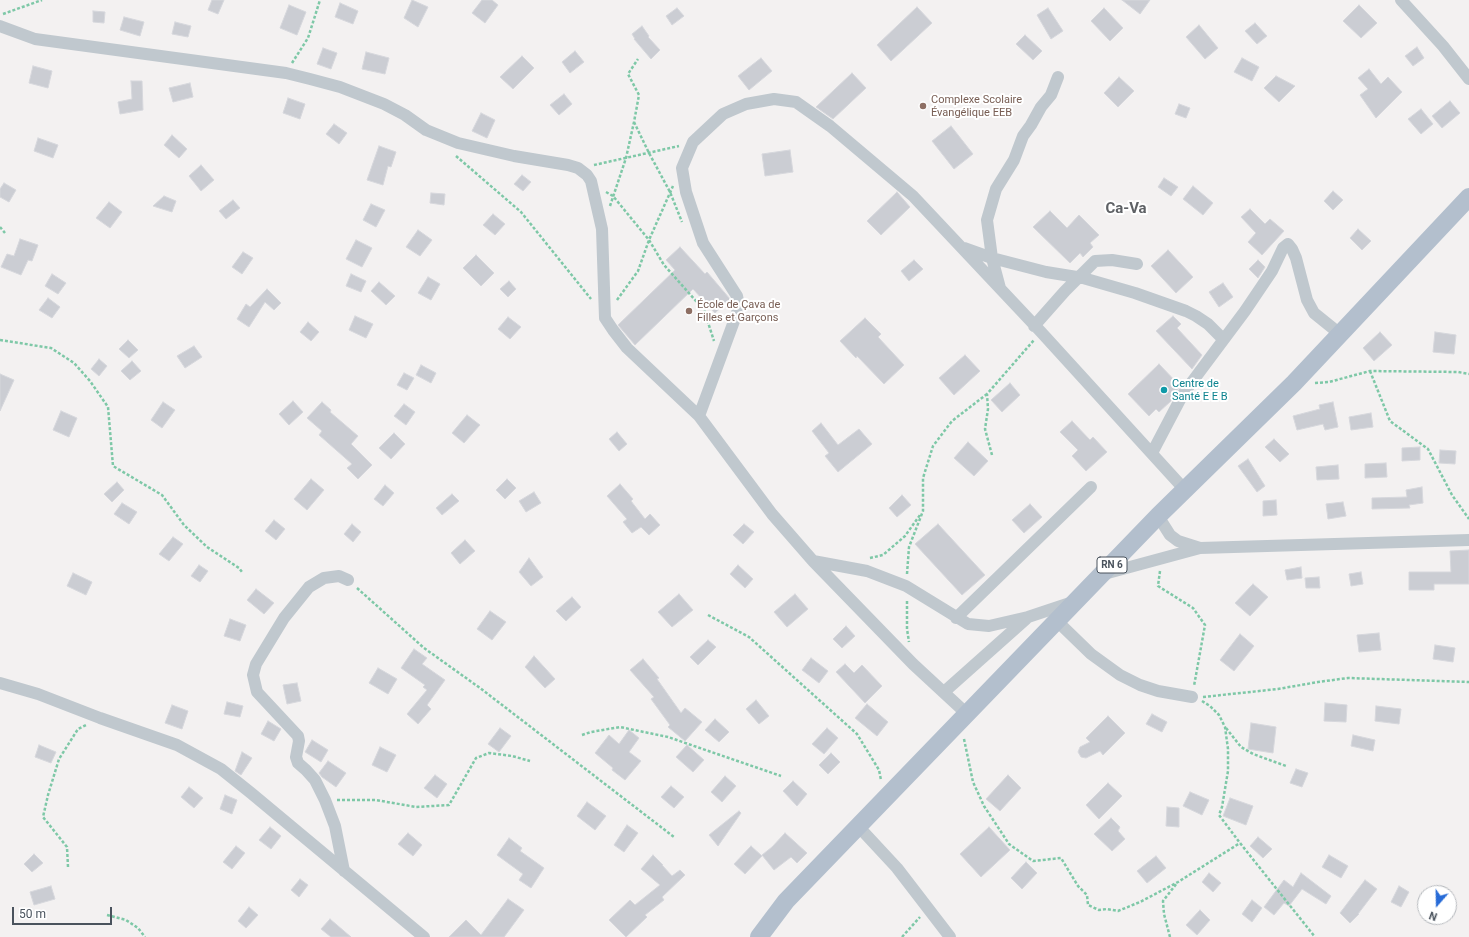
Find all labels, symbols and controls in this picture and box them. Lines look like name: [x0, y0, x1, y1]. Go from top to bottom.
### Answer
place label: Complexe Scolaire Évangélique EEB: [931, 93, 1022, 119]
marker: Complexe Scolaire Évangélique EEB: [918, 101, 928, 111]
district label: Ca-Va: [1105, 200, 1147, 218]
place label: École de Çava de Filles et Garçons: [697, 298, 780, 324]
marker: École de Çava de Filles et Garçons: [684, 306, 694, 316]
place label: Centre de Santé E E B: [1172, 377, 1228, 403]
marker: Centre de Santé E E B: [1159, 385, 1169, 395]
road number: RN 6: [1097, 557, 1127, 573]
north arrow: [1417, 885, 1457, 925]
scale bar: [14, 899, 114, 925]
text: 50 m: [19, 907, 46, 921]
text: N: [1427, 908, 1439, 923]

